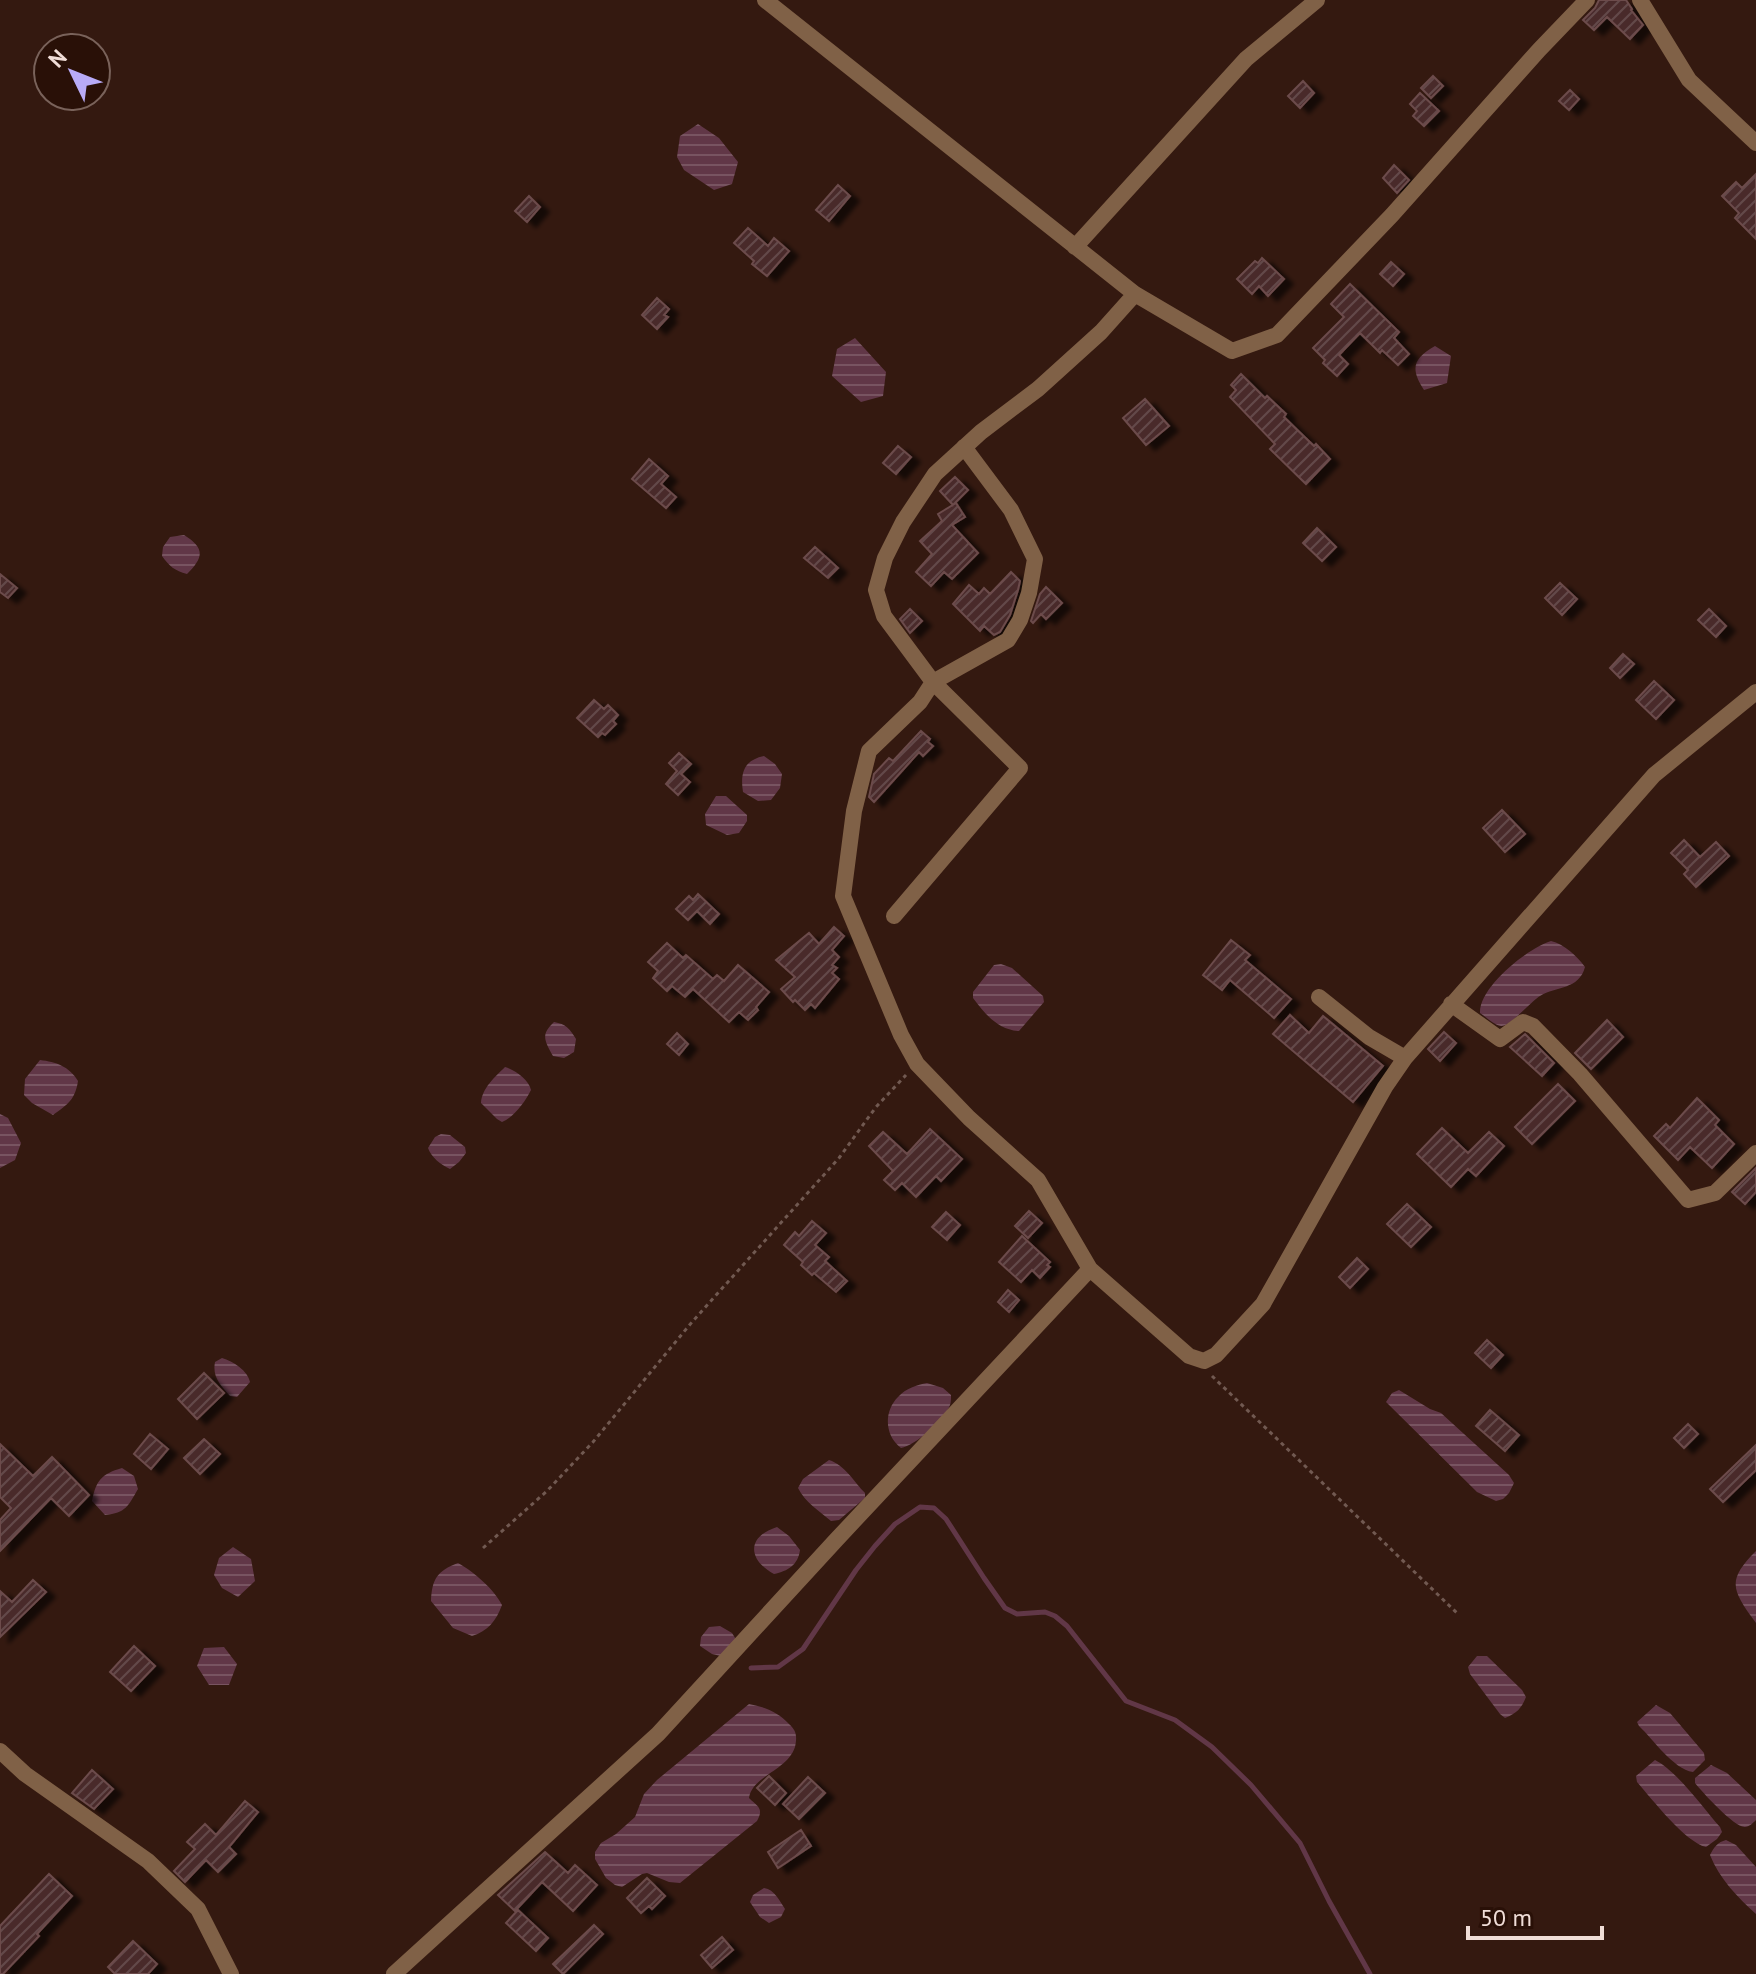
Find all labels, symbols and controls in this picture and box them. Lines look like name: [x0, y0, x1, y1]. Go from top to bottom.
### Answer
north arrow: [32, 32, 112, 112]
text: N: [42, 44, 73, 73]
scale bar: [1468, 1890, 1602, 1940]
text: 50 m: [1480, 1902, 1532, 1933]

